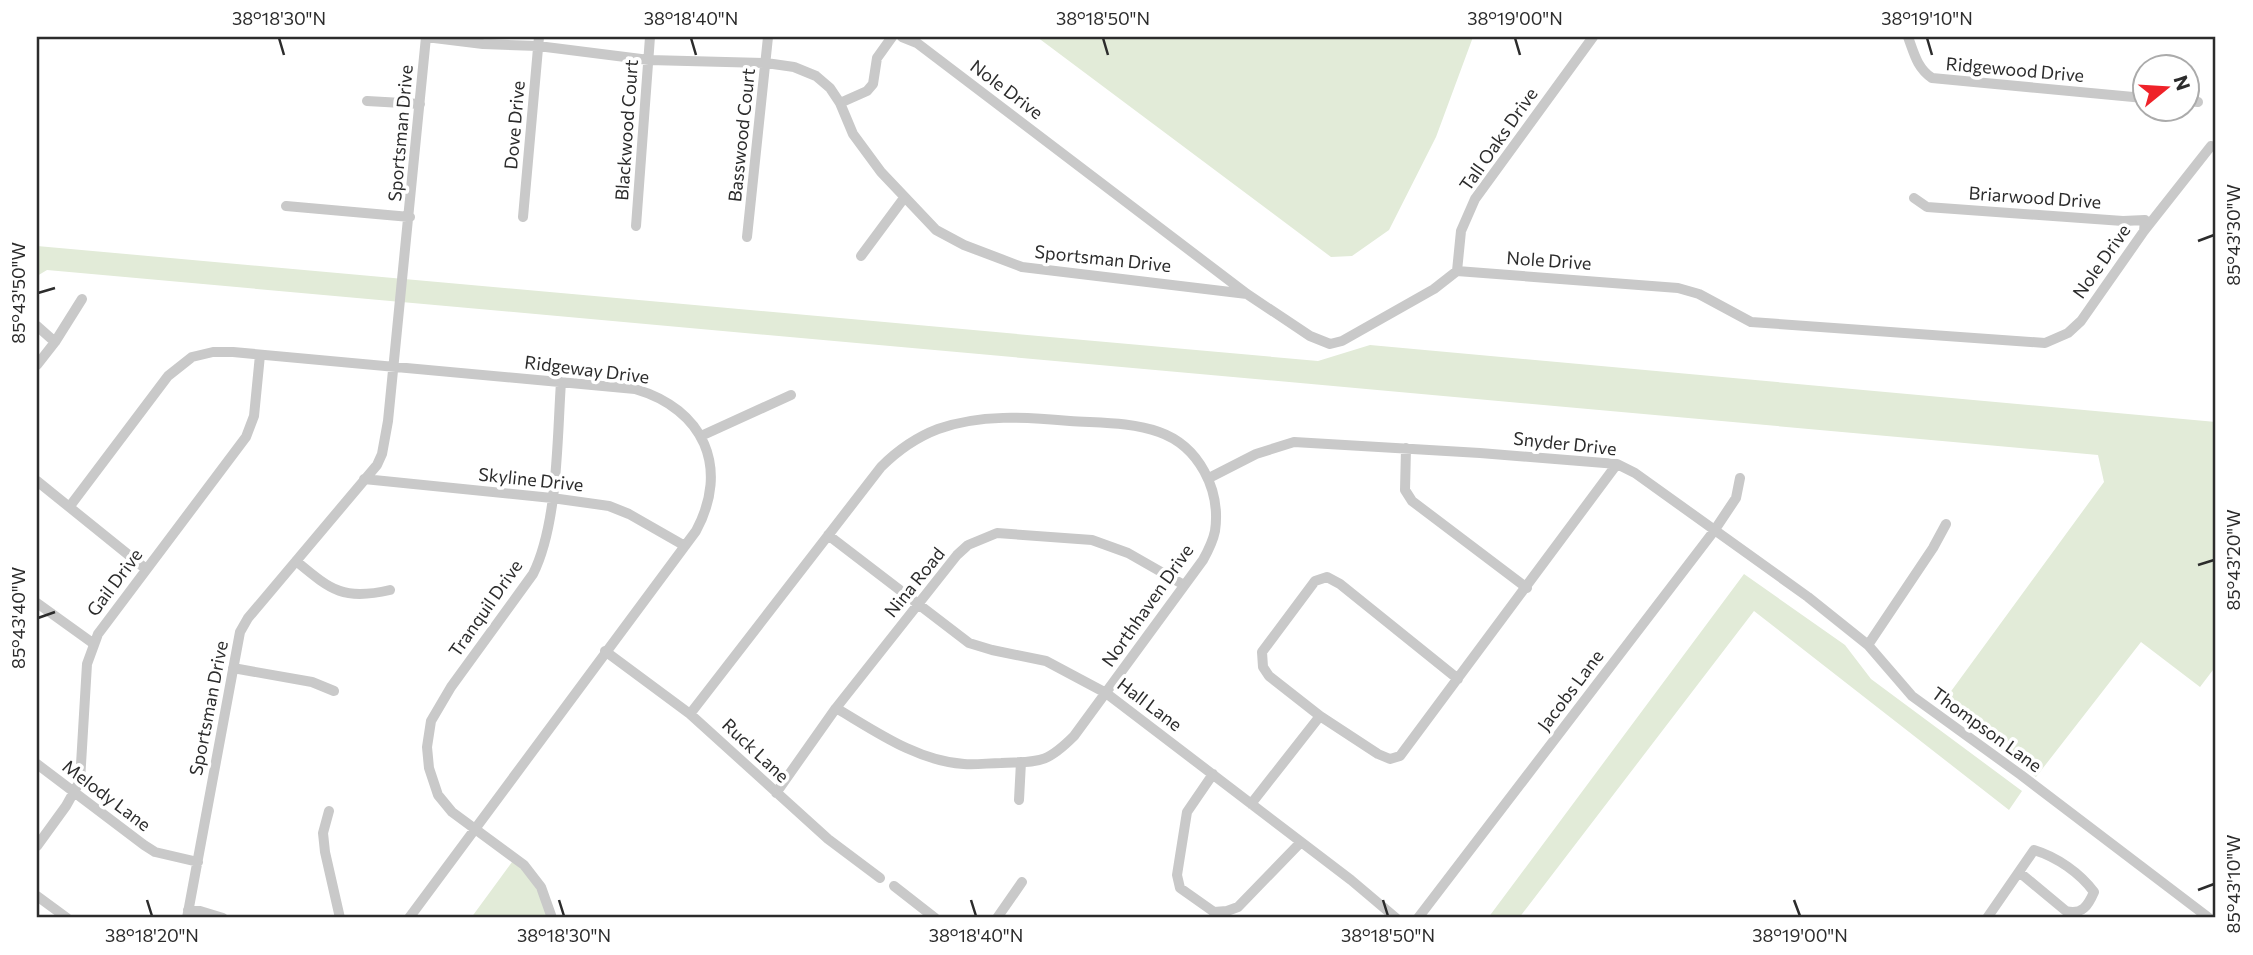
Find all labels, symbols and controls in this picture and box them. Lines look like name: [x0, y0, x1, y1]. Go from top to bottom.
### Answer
text: 38°18'30"N: [232, 7, 326, 29]
text: 38°18'40"N: [644, 7, 738, 29]
text: 38°18'50"N: [1056, 7, 1150, 29]
text: 38°19'00"N: [1467, 7, 1563, 29]
text: 38°19'10"N: [1881, 7, 1973, 29]
street label: Ridgewood Drive: [1945, 52, 2085, 86]
north arrow: [2130, 52, 2200, 122]
street label: Nole Drive: [966, 55, 1048, 123]
street label: Blackwood Court: [610, 59, 642, 201]
street label: Sportsman Drive: [383, 64, 417, 202]
street label: Basswood Court: [723, 67, 759, 203]
text: N: [2170, 72, 2196, 93]
street label: Dove Drive: [499, 80, 529, 170]
street label: Tall Oaks Drive: [1454, 83, 1542, 195]
street label: Briarwood Drive: [1968, 181, 2102, 213]
text: 85°43'30"W: [2222, 184, 2244, 286]
street label: Nole Drive: [2068, 220, 2134, 302]
street label: Sportsman Drive: [1034, 240, 1172, 276]
text: 85°43'50"W: [7, 242, 29, 344]
street label: Nole Drive: [1506, 246, 1592, 274]
street label: Ridgeway Drive: [523, 350, 651, 388]
street label: Snyder Drive: [1512, 427, 1618, 459]
street label: Skyline Drive: [477, 463, 585, 495]
text: 85°43'20"W: [2222, 509, 2244, 611]
street label: Northhaven Drive: [1097, 540, 1197, 670]
street label: Nina Road: [879, 543, 949, 621]
street label: Gail Drive: [82, 544, 146, 620]
street label: Tranquil Drive: [443, 555, 527, 661]
text: 85°43'40"W: [7, 567, 29, 669]
street label: Sportsman Drive: [184, 639, 232, 777]
street label: Jacobs Lane: [1532, 645, 1608, 735]
street label: Hall Lane: [1113, 673, 1187, 735]
street label: Thompson Lane: [1928, 682, 2046, 776]
street label: Ruck Lane: [718, 713, 794, 787]
street label: Melody Lane: [59, 755, 155, 835]
text: 85°43'10"W: [2222, 835, 2244, 933]
text: 38°18'20"N: [105, 924, 199, 946]
text: 38°18'30"N: [517, 924, 611, 946]
text: 38°18'40"N: [929, 924, 1023, 946]
text: 38°18'50"N: [1341, 924, 1435, 946]
text: 38°19'00"N: [1752, 924, 1848, 946]

